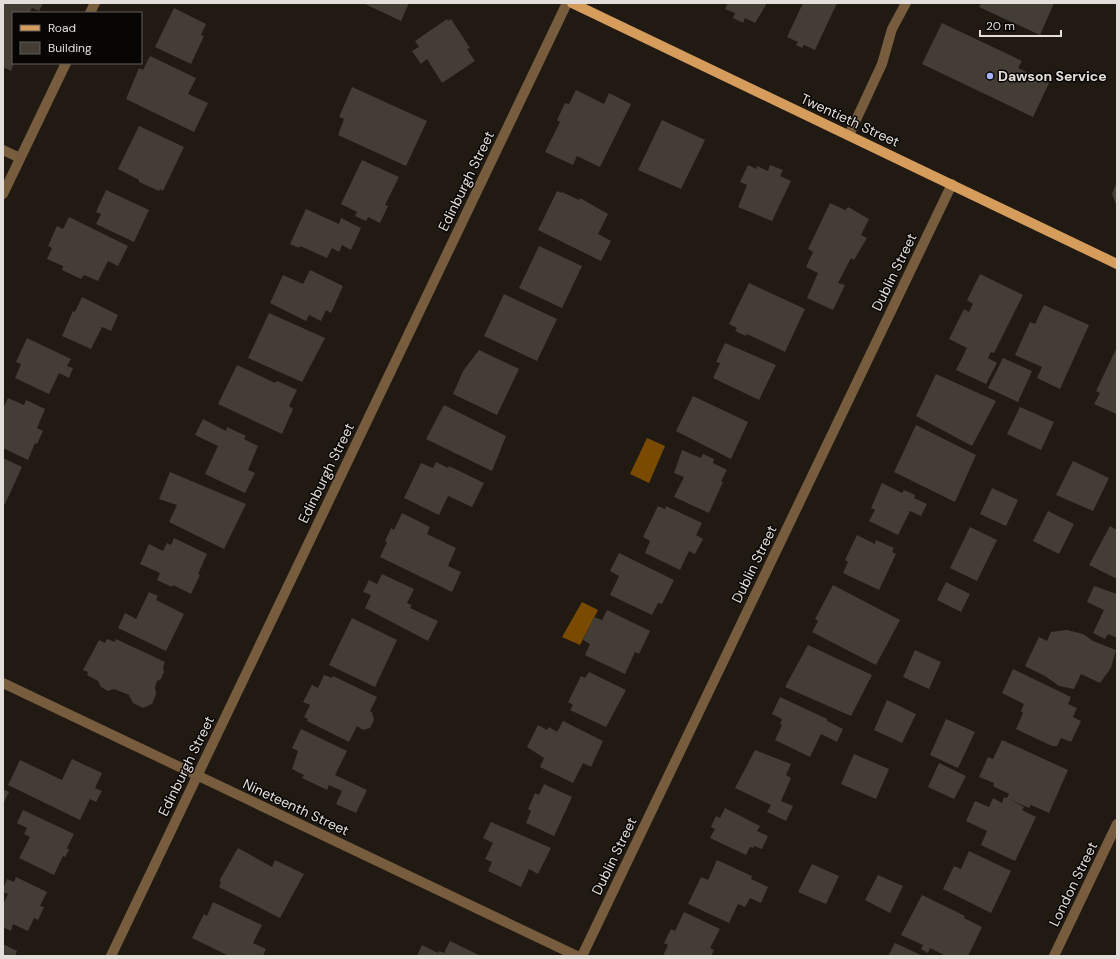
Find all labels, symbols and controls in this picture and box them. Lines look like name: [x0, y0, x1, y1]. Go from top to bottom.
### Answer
legend: [12, 12, 142, 64]
scale bar: [980, 12, 1061, 38]
text: 20 m: [986, 18, 1015, 34]
text: Road: [48, 20, 76, 36]
text: Building: [48, 40, 92, 56]
place label: Dawson Service: [998, 67, 1107, 85]
marker: Dawson Service: [985, 71, 995, 81]
street label: Twentieth Street: [798, 89, 902, 151]
street label: Edinburgh Street: [434, 128, 498, 234]
street label: Dublin Street: [867, 230, 921, 314]
street label: Edinburgh Street: [294, 420, 358, 526]
street label: Dublin Street: [727, 522, 781, 606]
street label: Edinburgh Street: [154, 713, 218, 819]
street label: Nineteenth Street: [240, 775, 352, 839]
street label: Dublin Street: [587, 814, 641, 898]
street label: London Street: [1045, 839, 1101, 929]

